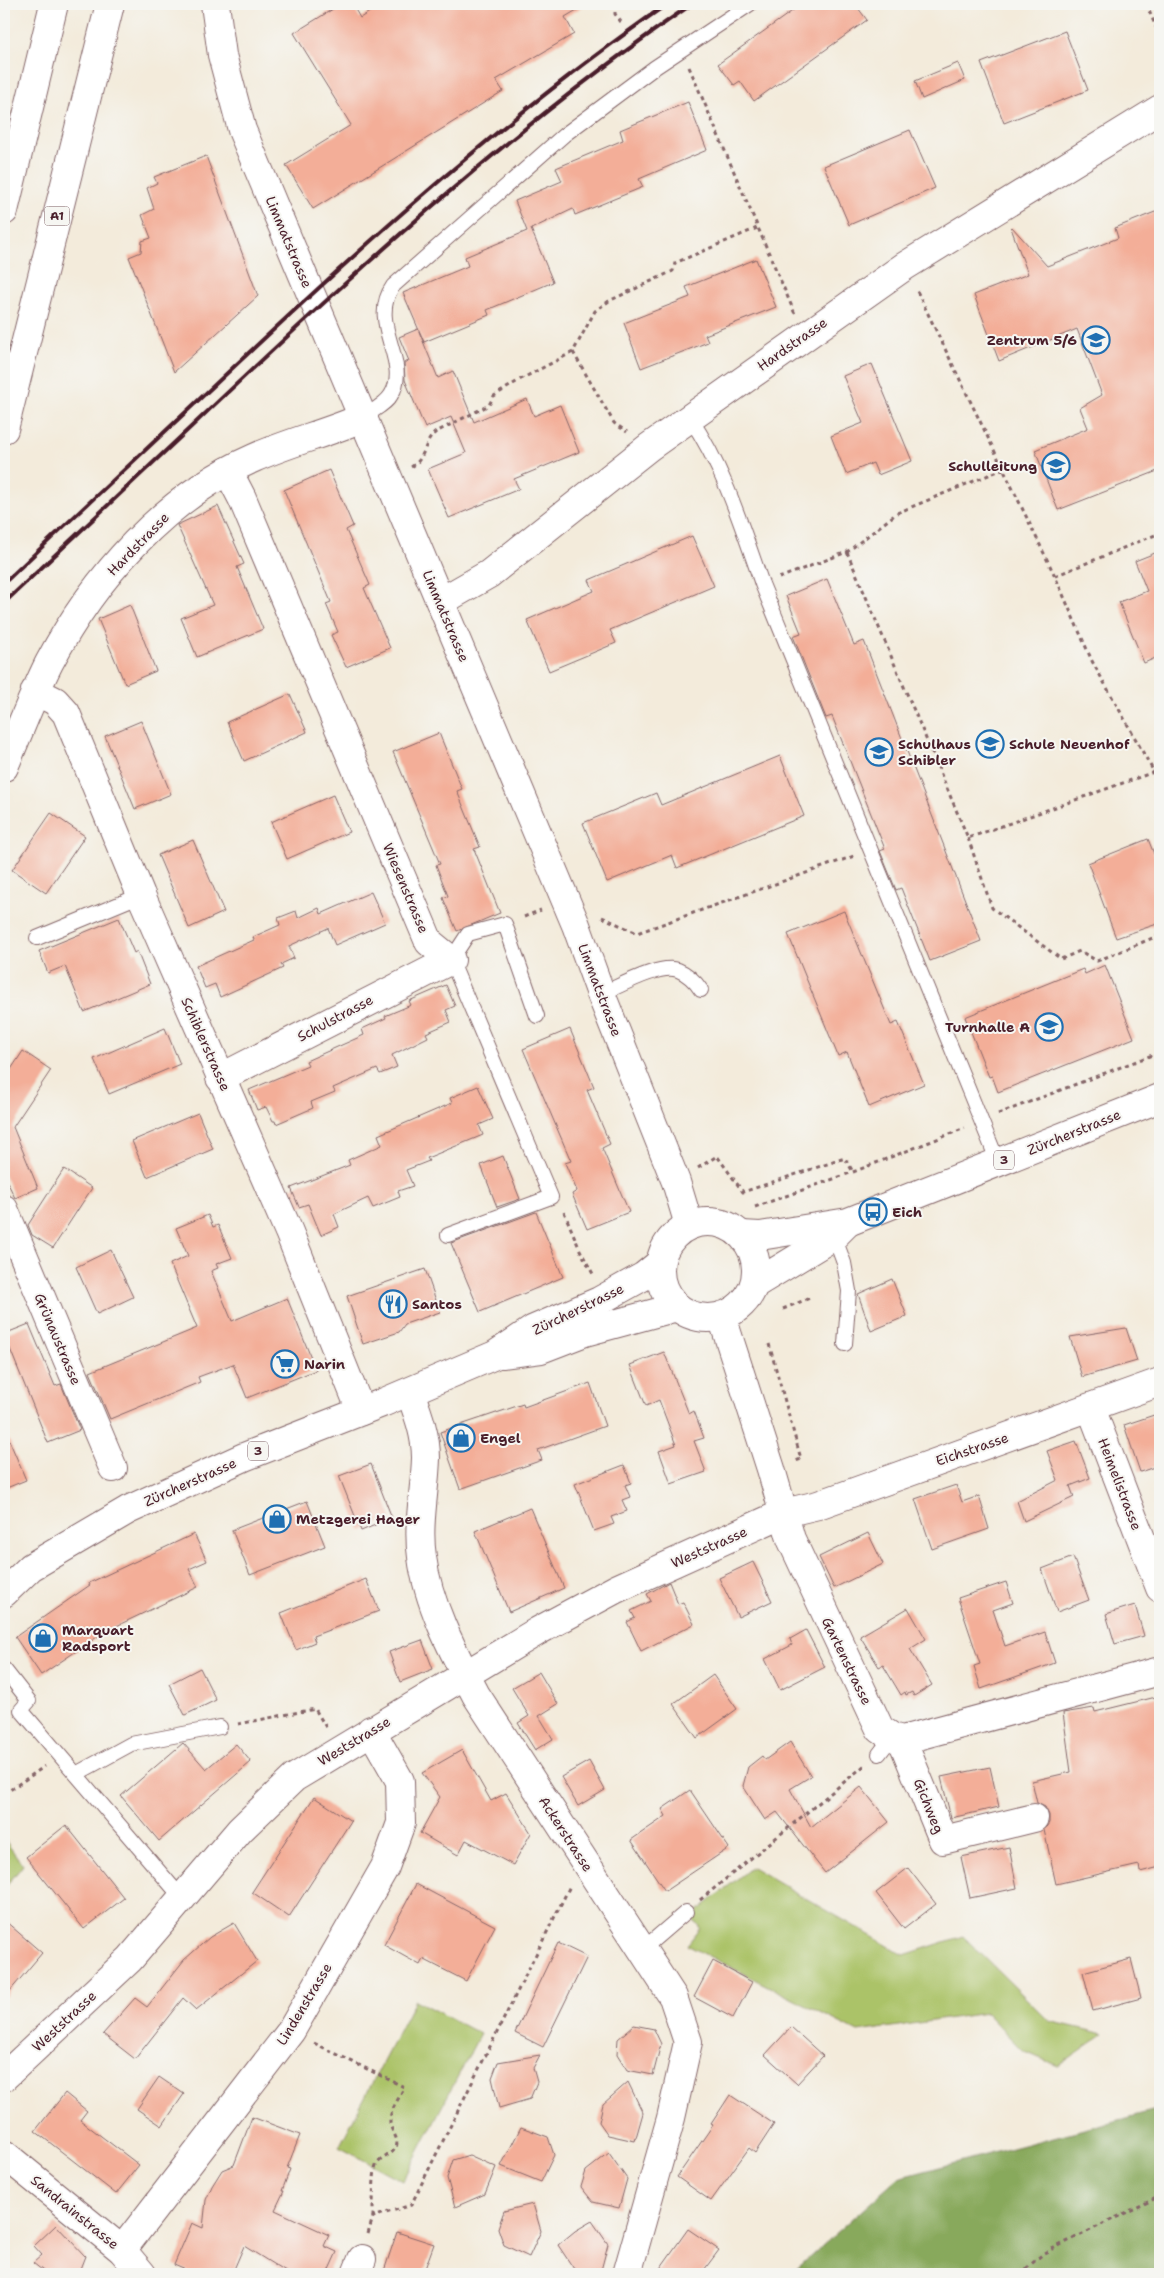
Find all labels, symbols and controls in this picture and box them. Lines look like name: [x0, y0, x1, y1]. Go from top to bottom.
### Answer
street label: Limmatstrasse: [262, 193, 316, 291]
road number: A1: [44, 207, 70, 226]
street label: Hardstrasse: [753, 313, 831, 375]
school or university icon: Zentrum 5/6: [1081, 325, 1111, 355]
place label: Zentrum 5/6: [987, 331, 1077, 349]
school or university icon: Schulleitung: [1041, 451, 1071, 481]
place label: Schulleitung: [948, 457, 1037, 475]
street label: Hardstrasse: [103, 508, 173, 580]
street label: Limmatstrasse: [419, 567, 473, 665]
school or university icon: Schule Neuenhof: [975, 729, 1005, 759]
place label: Schulhaus Schibler: [898, 735, 971, 769]
place label: Schule Neuenhof: [1009, 735, 1130, 753]
school or university icon: Schulhaus Schibler: [864, 737, 894, 767]
street label: Wiesenstrasse: [379, 840, 433, 936]
street label: Limmatstrasse: [574, 941, 626, 1039]
street label: Schulstrasse: [294, 990, 376, 1046]
street label: Schiblerstrasse: [177, 994, 235, 1094]
school or university icon: Turnhalle A: [1034, 1012, 1064, 1042]
place label: Turnhalle A: [945, 1018, 1030, 1036]
street label: Zürcherstrasse: [1025, 1105, 1123, 1159]
road number: 3: [994, 1150, 1014, 1170]
bus stop icon: Eich: [858, 1197, 888, 1227]
place label: Eich: [892, 1203, 922, 1221]
street label: Zürcherstrasse: [529, 1279, 627, 1339]
restaurant icon: Santos: [378, 1289, 408, 1319]
street label: Grünaustrasse: [31, 1290, 85, 1388]
place label: Santos: [412, 1295, 462, 1313]
supermarket icon: Narin: [270, 1349, 300, 1379]
place label: Narin: [304, 1355, 345, 1373]
shop icon: Engel: [446, 1423, 476, 1453]
street label: Eichstrasse: [933, 1428, 1011, 1470]
place label: Engel: [480, 1429, 521, 1447]
street label: Heimelistrasse: [1094, 1435, 1146, 1533]
road number: 3: [248, 1442, 268, 1460]
street label: Zürcherstrasse: [141, 1454, 239, 1510]
shop icon: Metzgerei Hager: [262, 1504, 292, 1534]
place label: Metzgerei Hager: [296, 1510, 421, 1528]
street label: Weststrasse: [668, 1522, 750, 1572]
street label: Gartenstrasse: [818, 1614, 876, 1708]
place label: Marquart Radsport: [62, 1621, 134, 1655]
shop icon: Marquart Radsport: [28, 1623, 58, 1653]
street label: Weststrasse: [314, 1712, 394, 1770]
street label: Gichweg: [910, 1776, 948, 1836]
street label: Ackerstrasse: [535, 1793, 597, 1875]
street label: Lindenstrasse: [272, 1959, 336, 2048]
street label: Weststrasse: [28, 1987, 100, 2055]
street label: Sandrainstrasse: [27, 2171, 123, 2253]

